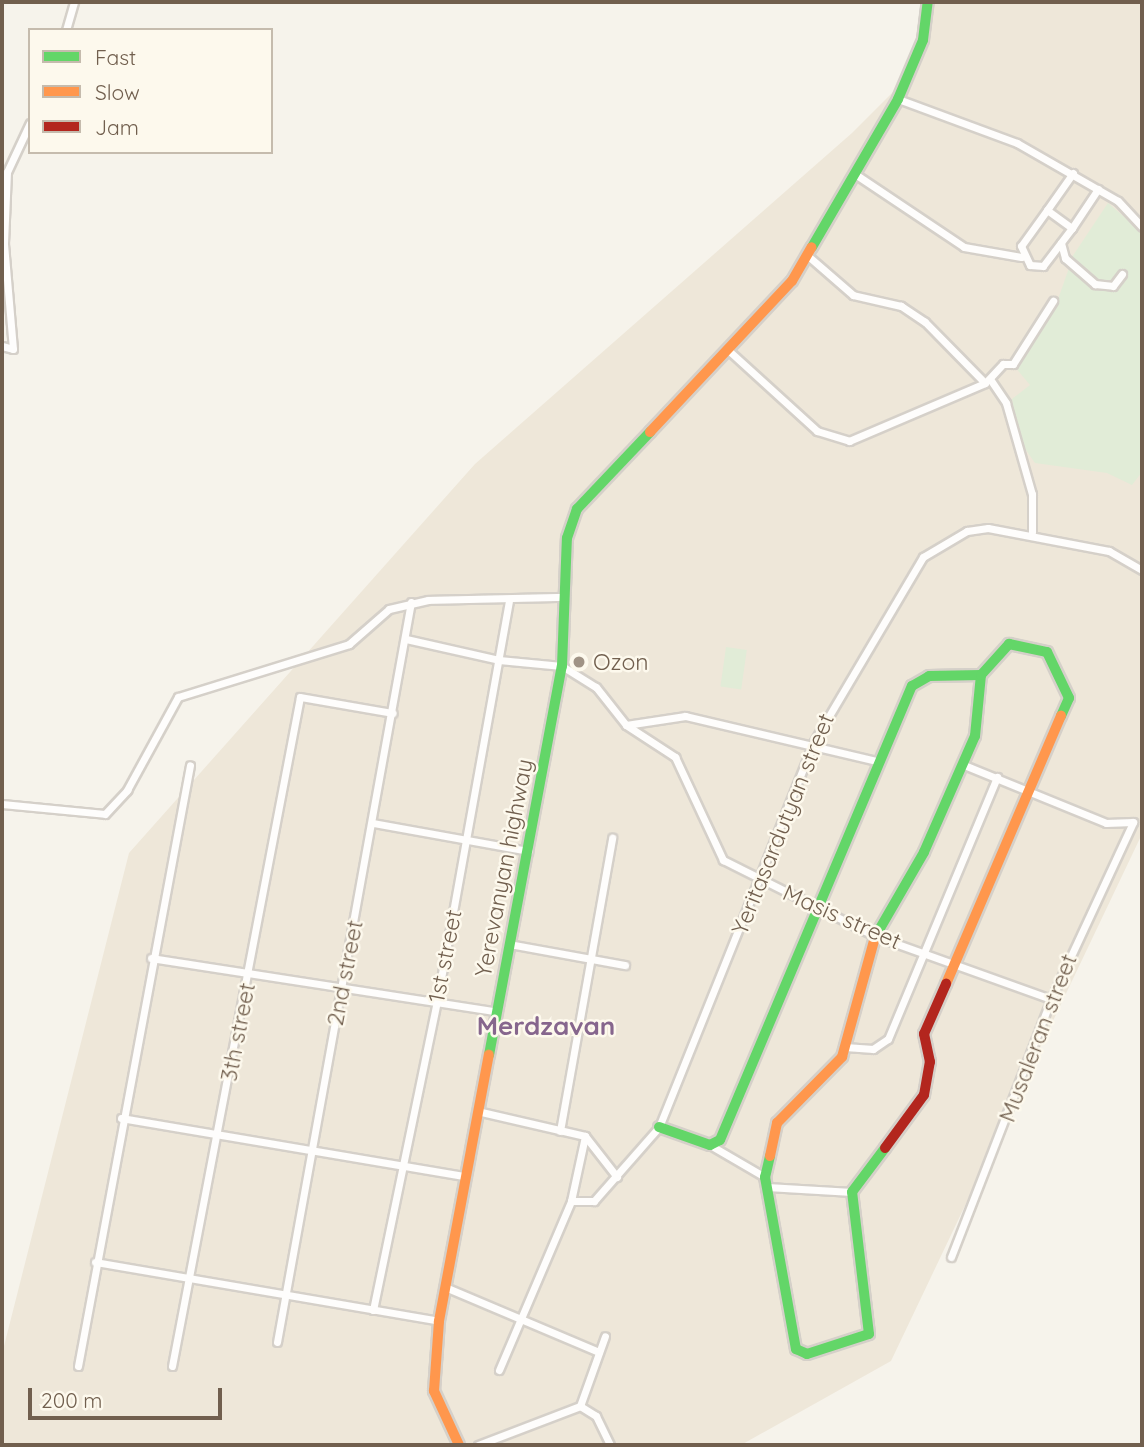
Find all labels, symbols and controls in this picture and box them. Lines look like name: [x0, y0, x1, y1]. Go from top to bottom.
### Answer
legend: [28, 28, 273, 154]
text: Fast: [95, 44, 136, 70]
text: Slow: [95, 79, 140, 105]
text: Jam: [95, 114, 139, 140]
place label: Ozon: [593, 648, 649, 676]
marker: Ozon: [571, 654, 587, 670]
street label: Yeritasardutyan street: [726, 709, 840, 939]
street label: Yerevanyan highway: [469, 757, 539, 979]
street label: Masis street: [779, 879, 905, 955]
street label: 1st street: [422, 907, 468, 1005]
street label: 2nd street: [321, 918, 369, 1028]
street label: Musaleran street: [993, 950, 1083, 1126]
street label: 3th street: [215, 980, 261, 1084]
district label: Merdzavan: [477, 1010, 615, 1042]
scale bar: [32, 1374, 226, 1418]
text: 200 m: [41, 1387, 103, 1413]

